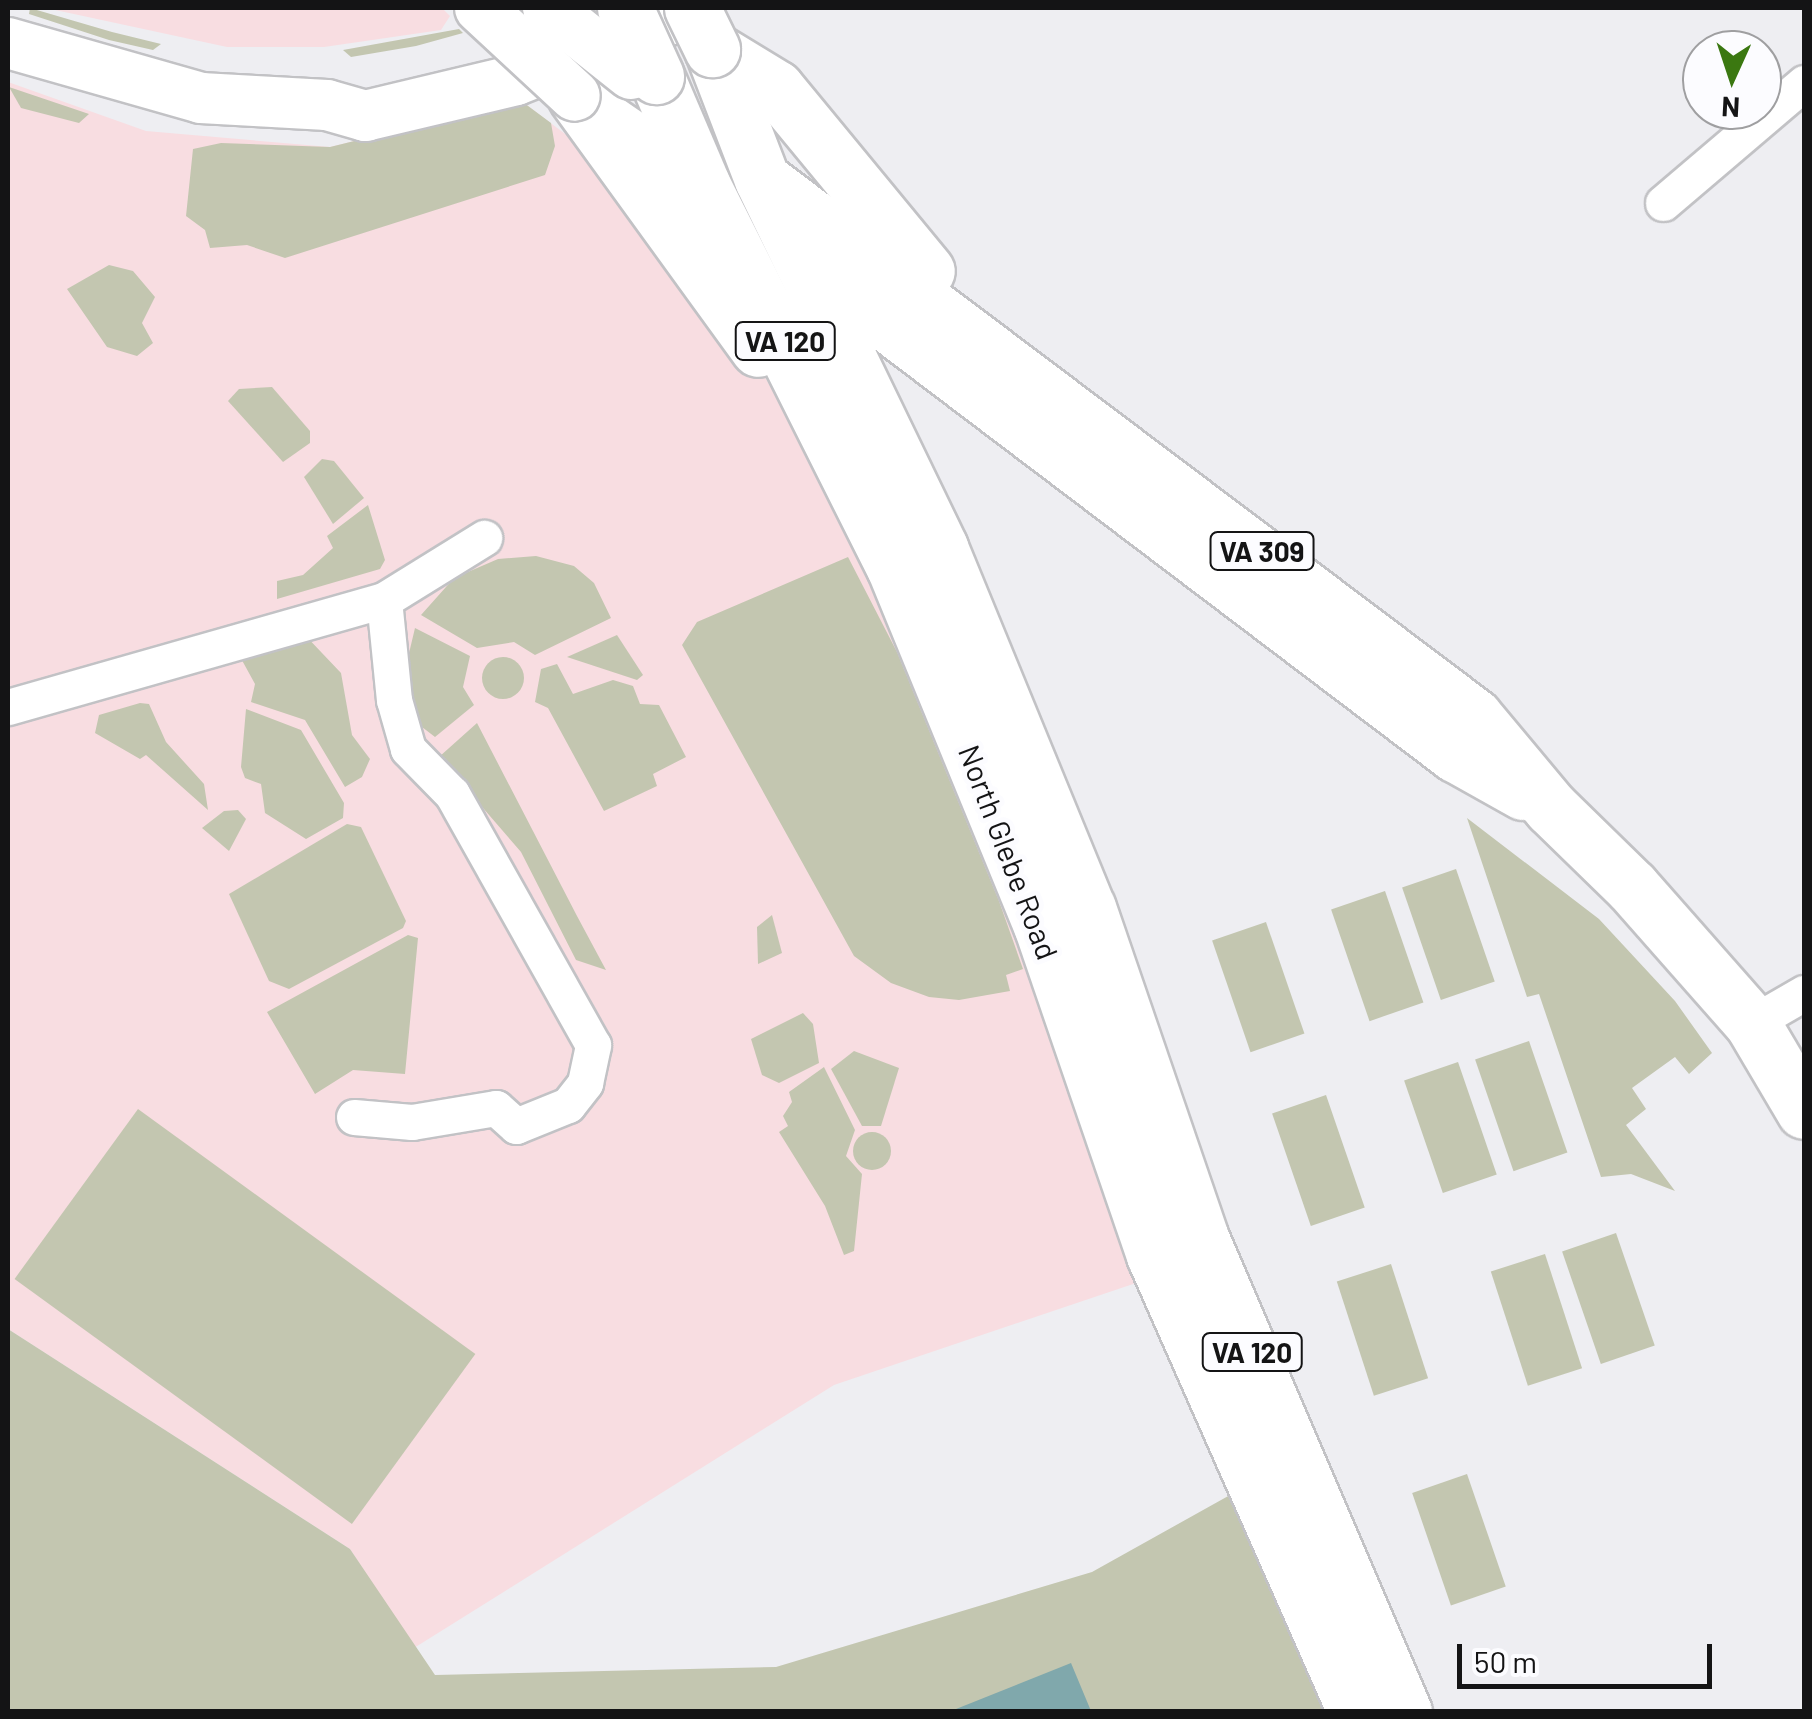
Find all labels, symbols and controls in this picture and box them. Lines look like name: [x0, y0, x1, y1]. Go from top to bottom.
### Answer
north arrow: [1682, 30, 1782, 130]
text: N: [1720, 90, 1741, 125]
road number: VA 120: [732, 318, 838, 364]
road number: VA 309: [1210, 528, 1314, 574]
street label: North Glebe Road: [952, 740, 1066, 964]
road number: VA 120: [1200, 1329, 1304, 1375]
scale bar: [1462, 1624, 1717, 1686]
text: 50 m: [1474, 1643, 1537, 1679]

